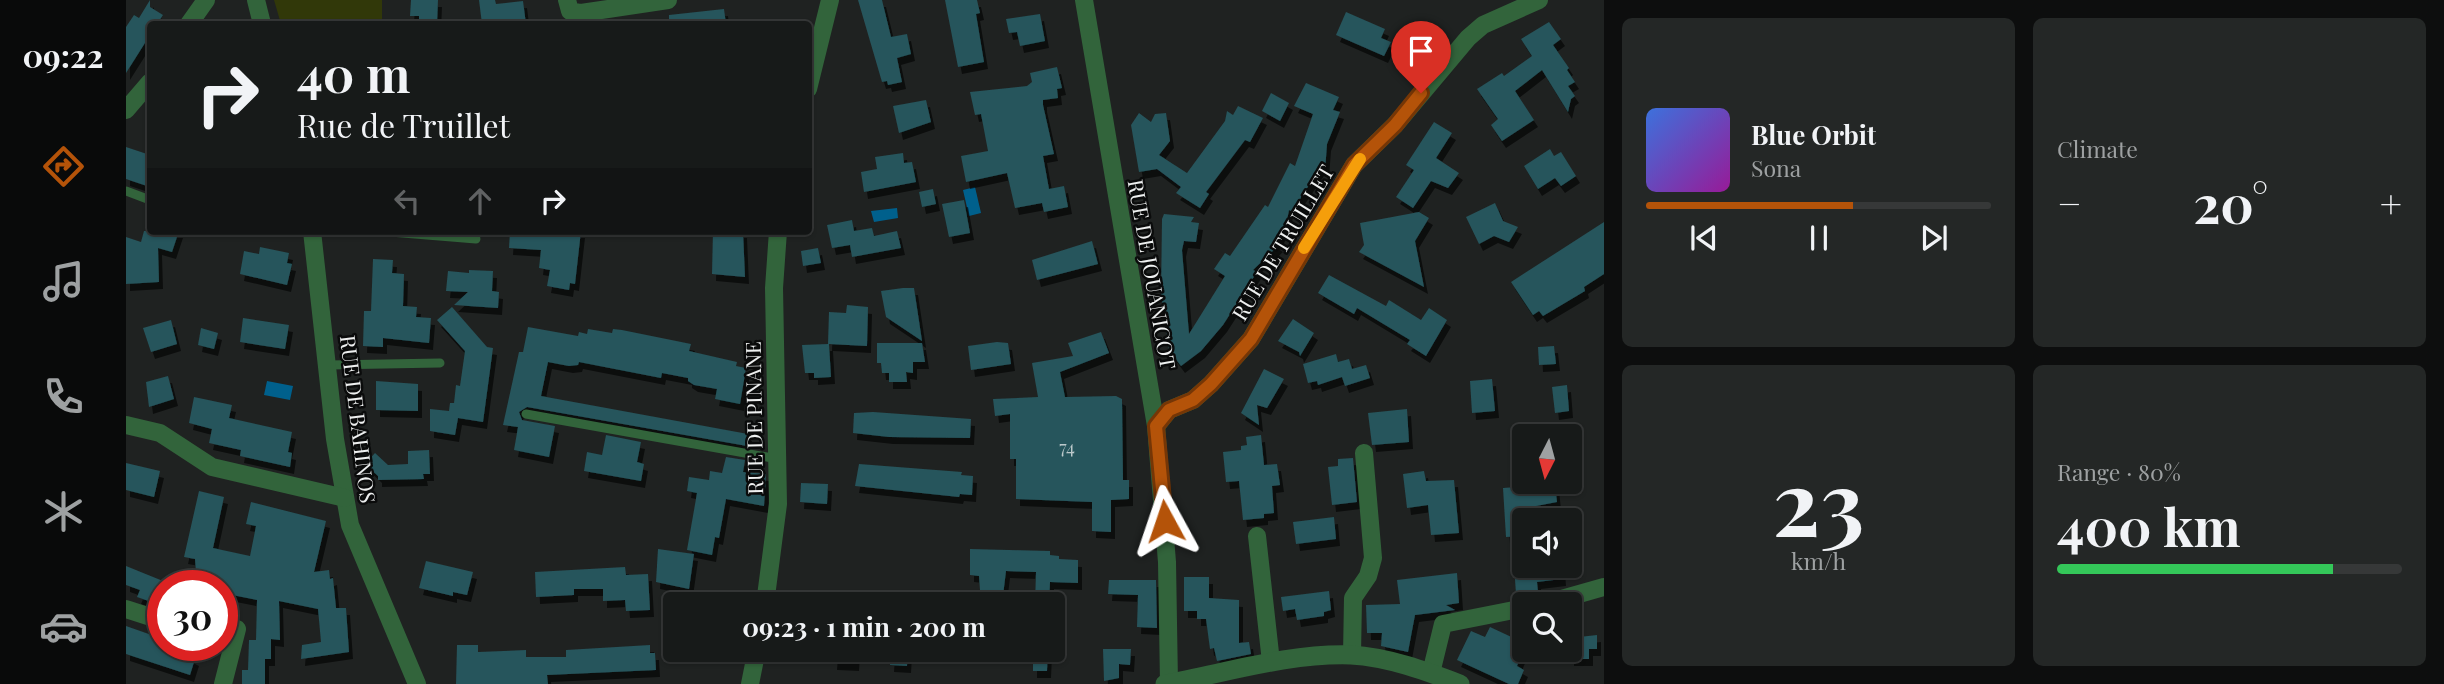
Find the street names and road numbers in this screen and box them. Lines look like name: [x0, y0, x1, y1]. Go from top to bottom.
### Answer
street label: RUE DE TRUILLET: [1224, 159, 1340, 325]
street label: RUE DE JOUANICOT: [1123, 177, 1183, 371]
street label: RUE DE BAHINOS: [335, 333, 383, 505]
street label: RUE DE PINANE: [738, 341, 768, 495]

